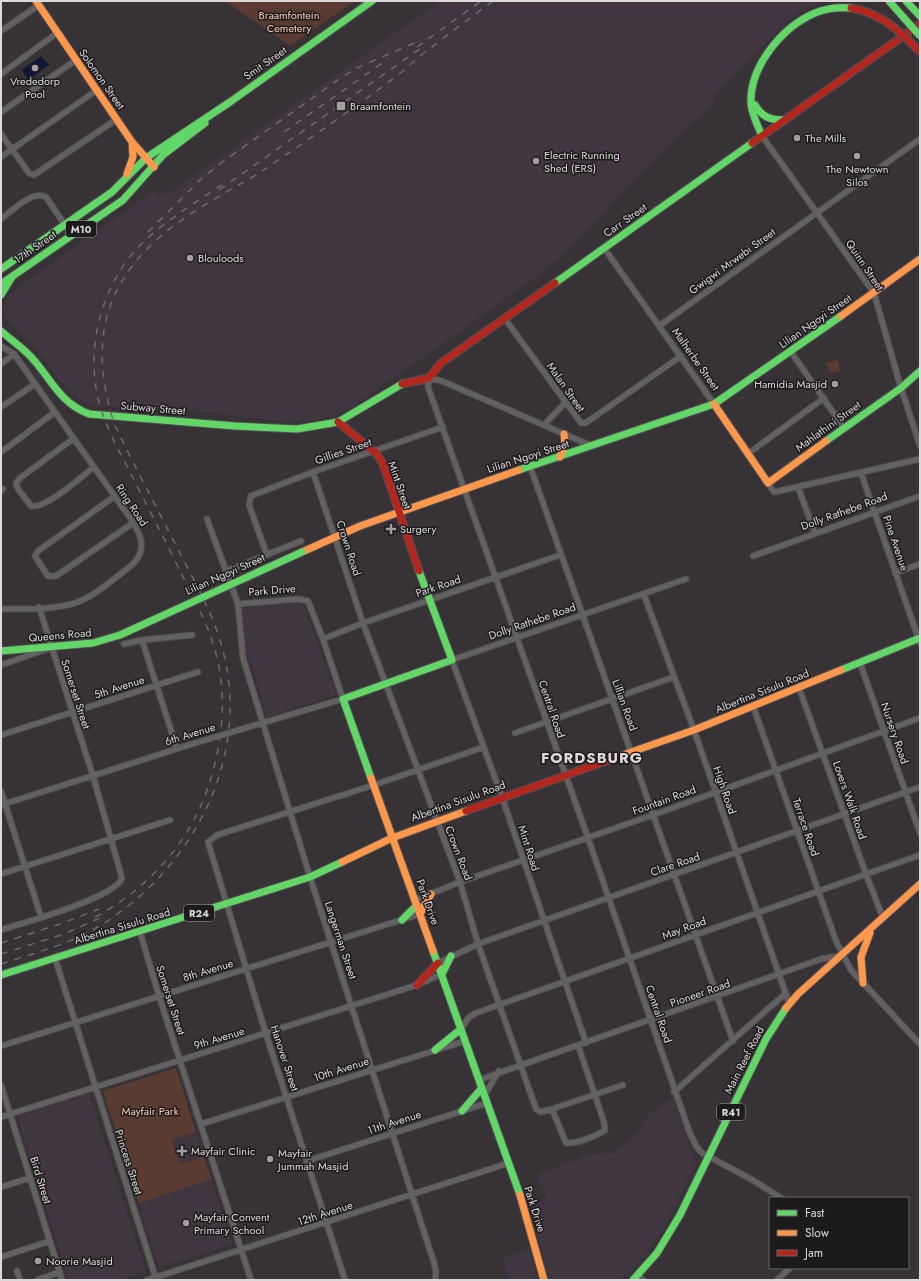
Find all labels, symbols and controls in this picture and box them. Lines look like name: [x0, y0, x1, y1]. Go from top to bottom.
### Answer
park label: Braamfontein Cemetery: [259, 7, 319, 36]
street label: Smit Street: [240, 42, 290, 84]
street label: Solomon Street: [75, 46, 129, 113]
marker: Vrededorp Pool: [30, 63, 40, 73]
place label: Vrededorp Pool: [10, 73, 60, 102]
place label: Braamfontein: [350, 98, 411, 114]
marker: Braamfontein: [335, 100, 347, 112]
place label: The Mills: [805, 130, 847, 146]
marker: The Mills: [792, 133, 802, 143]
place label: Electric Running Shed (ERS): [544, 147, 620, 176]
marker: The Newtown Silos: [852, 151, 862, 161]
marker: Electric Running Shed (ERS): [531, 156, 541, 166]
place label: The Newtown Silos: [825, 161, 889, 190]
street label: Carr Street: [600, 199, 650, 241]
road number: M10: [66, 221, 96, 237]
street label: Gwigwi Mrwebi Street: [685, 224, 779, 298]
street label: 17th Street: [10, 226, 60, 268]
street label: Quinn Street: [842, 236, 888, 294]
place label: Blouloods: [198, 250, 244, 266]
marker: Blouloods: [185, 253, 195, 263]
street label: Lilian Ngoyi Street: [775, 290, 855, 352]
street label: Malherbe Street: [668, 324, 724, 394]
street label: Malan Street: [543, 359, 589, 415]
place label: Hamidia Masjid: [754, 376, 827, 392]
marker: Hamidia Masjid: [830, 379, 840, 389]
street label: Subway Street: [120, 397, 186, 419]
street label: Mahlathini Street: [792, 397, 864, 455]
street label: Gillies Street: [313, 434, 374, 468]
street label: Lilian Ngoyi Street: [485, 435, 571, 477]
street label: Mint Street: [384, 459, 416, 511]
street label: Ring Road: [112, 481, 152, 529]
street label: Dolly Rathebe Road: [798, 488, 890, 534]
street label: Pine Avenue: [879, 513, 913, 573]
street label: Crown Road: [333, 518, 365, 578]
place label: Surgery: [400, 521, 436, 537]
marker: Surgery: [385, 523, 397, 535]
street label: Lilian Ngoyi Street: [183, 549, 268, 599]
street label: Park Road: [413, 571, 463, 601]
street label: Park Drive: [248, 580, 297, 600]
street label: Dolly Rathebe Road: [486, 599, 578, 643]
street label: Queens Road: [28, 624, 92, 646]
street label: Somerset Street: [57, 657, 95, 731]
street label: Albertina Sisulu Road: [713, 665, 811, 717]
street label: 5th Avenue: [92, 671, 147, 703]
street label: Lillian Road: [608, 677, 642, 733]
street label: Central Road: [535, 678, 569, 740]
street label: Nursery Road: [877, 700, 913, 766]
street label: 6th Avenue: [163, 719, 218, 749]
district label: FORDSBURG: [541, 747, 643, 769]
street label: Lovers Walk Road: [829, 759, 871, 841]
street label: High Road: [709, 764, 741, 816]
street label: Albertina Sisulu Road: [408, 776, 508, 826]
street label: Fountain Road: [630, 781, 698, 819]
street label: Terrace Road: [789, 796, 823, 858]
street label: Crown Road: [441, 823, 477, 883]
street label: Mint Road: [514, 823, 544, 873]
street label: Clare Road: [648, 848, 702, 880]
street label: Park Drive: [412, 877, 444, 927]
street label: Langerman Street: [321, 899, 361, 981]
street label: Albertina Sisulu Road: [72, 904, 172, 948]
road number: R24: [184, 905, 214, 921]
street label: May Road: [660, 913, 708, 943]
street label: 8th Avenue: [181, 955, 236, 985]
street label: Somerset Street: [152, 963, 190, 1037]
street label: Pioneer Road: [668, 975, 732, 1011]
street label: Central Road: [642, 983, 676, 1045]
street label: 9th Avenue: [192, 1023, 247, 1053]
street label: Hanover Street: [267, 1023, 303, 1093]
street label: Main Reef Road: [720, 1023, 768, 1097]
street label: 10th Avenue: [311, 1052, 371, 1085]
park label: Mayfair Park: [122, 1103, 179, 1119]
road number: R41: [717, 1104, 745, 1120]
street label: 11th Avenue: [365, 1106, 423, 1138]
street label: Princess Street: [111, 1127, 147, 1197]
place label: Mayfair Clinic: [191, 1143, 255, 1159]
marker: Mayfair Clinic: [176, 1145, 188, 1157]
place label: Mayfair Jummah Masjid: [276, 1145, 348, 1174]
street label: Bird Street: [26, 1154, 56, 1206]
marker: Mayfair Jummah Masjid: [265, 1154, 275, 1164]
street label: Park Drive: [520, 1184, 550, 1234]
street label: 12th Avenue: [295, 1196, 355, 1229]
legend: [769, 1197, 909, 1269]
text: Fast: [805, 1204, 824, 1222]
place label: Mayfair Convent Primary School: [194, 1209, 270, 1238]
marker: Mayfair Convent Primary School: [181, 1218, 191, 1228]
text: Slow: [805, 1224, 830, 1242]
text: Jam: [803, 1244, 823, 1262]
place label: Noorie Masjid: [46, 1253, 113, 1269]
marker: Noorie Masjid: [33, 1256, 43, 1266]

